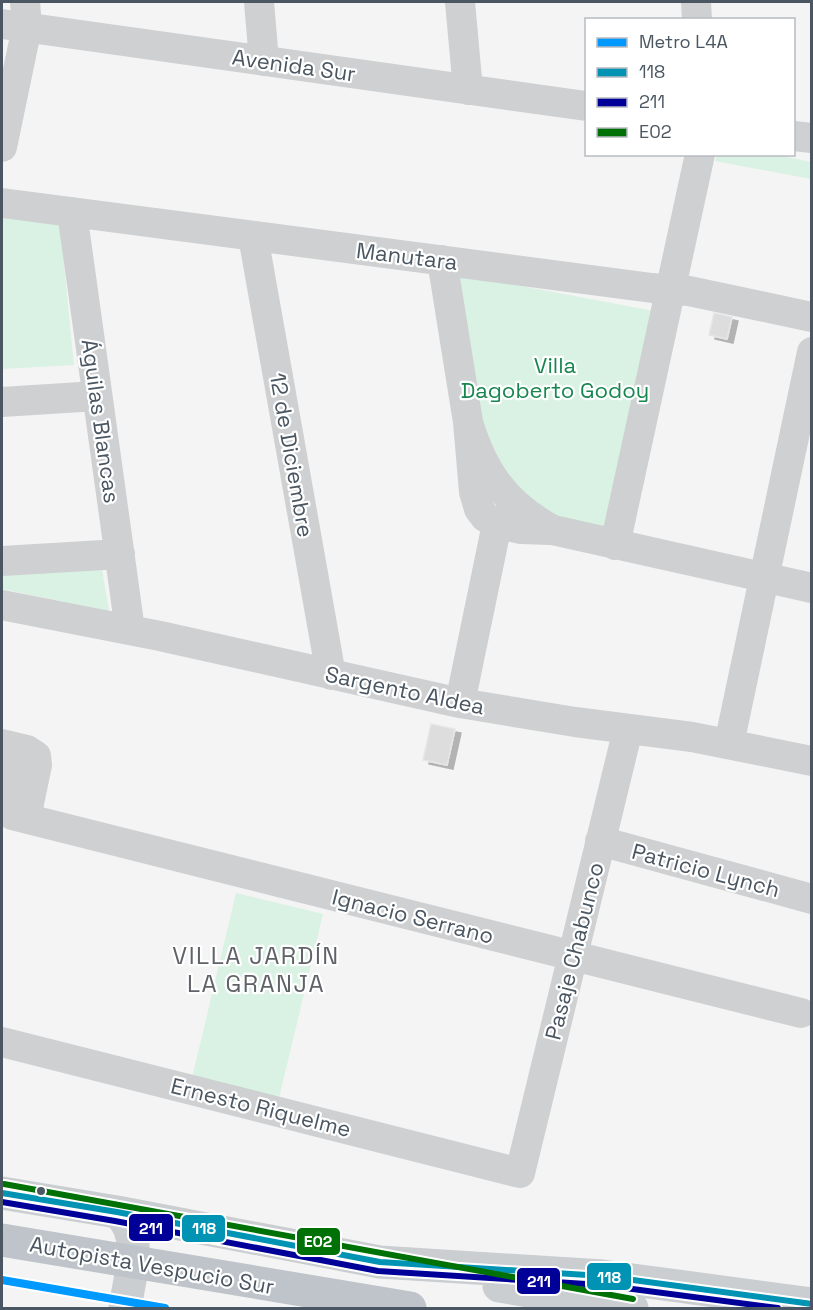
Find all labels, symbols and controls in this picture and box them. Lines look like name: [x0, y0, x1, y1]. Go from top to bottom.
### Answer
legend: [585, 18, 795, 156]
text: Metro L4A: [639, 30, 728, 53]
street label: Avenida Sur: [230, 42, 358, 88]
text: 118: [639, 60, 665, 83]
text: 211: [639, 90, 665, 113]
text: E02: [639, 120, 672, 143]
street label: Manutara: [355, 236, 460, 276]
street label: Águilas Blancas: [76, 337, 126, 505]
park label: Villa Dagoberto Godoy: [461, 351, 649, 404]
street label: 12 de Diciembre: [264, 371, 320, 539]
street label: Sargento Aldea: [323, 659, 488, 721]
street label: Patricio Lynch: [629, 837, 783, 903]
street label: Pasaje Chabunco: [538, 859, 610, 1043]
street label: Ignacio Serrano: [329, 882, 497, 950]
district label: VILLA JARDÍN LA GRANJA: [172, 940, 340, 999]
street label: Ernesto Riquelme: [168, 1071, 354, 1143]
unlabelled marker: [35, 1185, 47, 1197]
line badge: 211: [128, 1213, 174, 1242]
line badge: 118: [181, 1214, 226, 1243]
text: 211: [139, 1218, 163, 1239]
text: 118: [192, 1218, 216, 1239]
line badge: E02: [296, 1227, 341, 1256]
street label: Autopista Vespucio Sur: [28, 1230, 276, 1300]
text: E02: [304, 1231, 332, 1252]
line badge: 118: [586, 1262, 632, 1291]
line badge: 211: [516, 1267, 561, 1295]
text: 118: [597, 1267, 621, 1288]
text: 211: [527, 1271, 551, 1292]

